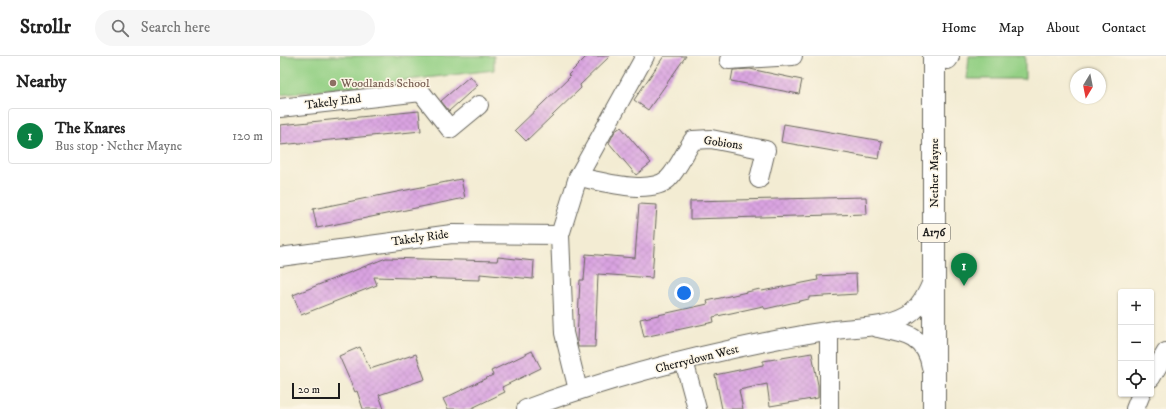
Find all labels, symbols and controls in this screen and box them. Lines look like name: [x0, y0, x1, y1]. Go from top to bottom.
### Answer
search box: [95, 10, 375, 46]
text: Strollr: [20, 16, 71, 39]
icon: search: [109, 17, 131, 39]
text: Search here: [141, 18, 210, 37]
text: Home: [942, 19, 976, 37]
text: Map: [998, 19, 1024, 37]
text: About: [1046, 19, 1080, 37]
text: Contact: [1102, 19, 1146, 37]
north arrow: [1070, 68, 1106, 104]
text: Nearby: [16, 71, 66, 93]
place label: Woodlands School: [340, 76, 430, 91]
marker: Woodlands School: [328, 78, 338, 88]
street label: Takely End: [304, 91, 362, 113]
text: The Knares: [55, 119, 125, 138]
text: 1: [28, 128, 32, 144]
text: 120 m: [232, 128, 263, 144]
street label: Gobions: [703, 133, 743, 153]
text: Bus stop · Nether Mayne: [55, 138, 182, 154]
street label: Nether Mayne: [927, 138, 942, 208]
road number: A176: [918, 224, 950, 242]
street label: Takely Ride: [390, 227, 450, 249]
pin: 1: [951, 253, 977, 286]
your location: [674, 283, 694, 303]
map controls: [1118, 289, 1154, 397]
button: +: [1118, 289, 1154, 325]
button: −: [1118, 325, 1154, 361]
street label: Cherrydown West: [654, 341, 740, 377]
button: locate: [1118, 361, 1154, 397]
scale bar: [292, 381, 340, 400]
text: 20 m: [298, 383, 320, 397]

